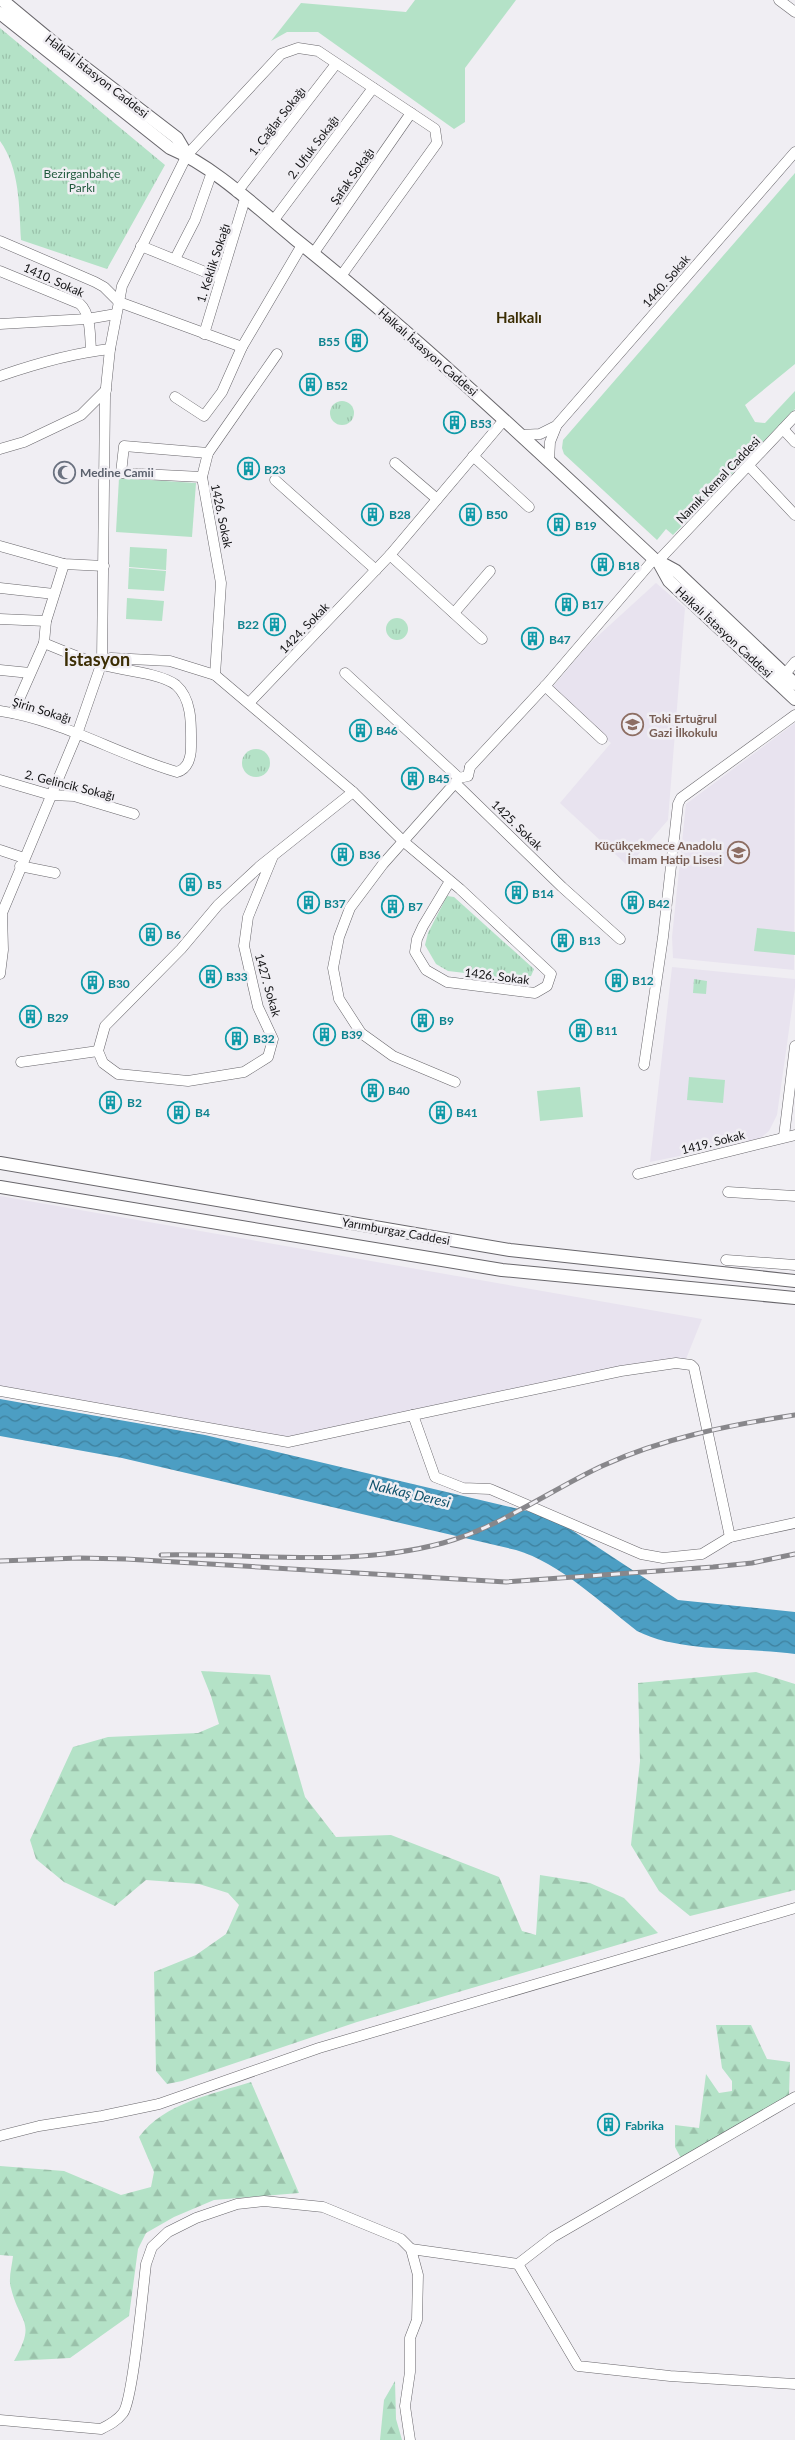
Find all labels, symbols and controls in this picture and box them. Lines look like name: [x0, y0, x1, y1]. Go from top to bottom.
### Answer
street label: Halkalı İstasyon Caddesi: [42, 31, 152, 121]
street label: 1. Çağlar Sokağı: [245, 83, 309, 159]
street label: 2. Ufuk Sokağı: [284, 112, 342, 182]
street label: Şafak Sokağı: [327, 145, 377, 207]
park label: Bezirganbahçe Parkı: [44, 166, 120, 195]
street label: 1. Keklik Sokağı: [193, 222, 233, 304]
street label: 1440. Sokak: [639, 251, 694, 311]
street label: 1410. Sokak: [21, 260, 88, 300]
street label: Halkalı İstasyon Caddesi: [375, 305, 481, 399]
district label: Halkalı: [496, 308, 542, 326]
building icon: B55: [344, 329, 368, 353]
place label: B55: [318, 334, 340, 349]
building icon: B52: [298, 373, 322, 397]
place label: B52: [326, 378, 348, 393]
building icon: B53: [442, 411, 466, 435]
place label: B53: [470, 416, 492, 431]
street label: Namık Kemal Caddesi: [673, 434, 763, 526]
building icon: B23: [236, 457, 260, 481]
mosque icon: Medine Camii: [52, 460, 76, 484]
place label: B23: [264, 462, 286, 477]
place label: Medine Camii: [80, 465, 154, 480]
street label: 1426. Sokak: [208, 483, 236, 550]
building icon: B28: [361, 502, 385, 526]
building icon: B50: [458, 502, 482, 526]
place label: B28: [389, 507, 411, 522]
place label: B50: [486, 507, 508, 522]
building icon: B19: [547, 513, 571, 537]
place label: B19: [575, 518, 597, 533]
building icon: B18: [590, 553, 614, 577]
place label: B18: [618, 558, 640, 573]
street label: Halkalı İstasyon Caddesi: [673, 583, 776, 681]
building icon: B17: [554, 592, 578, 616]
place label: B17: [582, 597, 604, 612]
street label: 1424. Sokak: [276, 599, 333, 657]
building icon: B22: [263, 612, 287, 636]
place label: B22: [237, 617, 259, 632]
building icon: B47: [521, 627, 545, 651]
place label: B47: [549, 632, 571, 647]
district label: İstasyon: [64, 648, 130, 670]
street label: Şirin Sokağı: [11, 694, 73, 726]
place label: Toki Ertuğrul Gazi İlkokulu: [649, 711, 718, 740]
school or university icon: Toki Ertuğrul Gazi İlkokulu: [621, 713, 645, 737]
building icon: B46: [348, 718, 372, 742]
place label: B46: [376, 723, 398, 738]
building icon: B45: [400, 766, 424, 790]
street label: 2. Gelincik Sokağı: [23, 767, 117, 803]
place label: B45: [428, 771, 450, 786]
street label: 1425. Sokak: [488, 797, 546, 854]
place label: Küçükçekmece Anadolu İmam Hatip Lisesi: [594, 838, 722, 867]
school or university icon: Küçükçekmece Anadolu İmam Hatip Lisesi: [726, 840, 750, 864]
building icon: B36: [331, 842, 355, 866]
place label: B36: [359, 847, 381, 862]
building icon: B5: [179, 872, 203, 896]
place label: B5: [207, 877, 222, 892]
building icon: B14: [504, 881, 528, 905]
place label: B14: [532, 886, 554, 901]
building icon: B37: [296, 891, 320, 915]
building icon: B42: [620, 891, 644, 915]
building icon: B7: [380, 894, 404, 918]
place label: B37: [324, 896, 346, 911]
place label: B42: [648, 896, 670, 911]
place label: B7: [408, 899, 423, 914]
building icon: B6: [138, 922, 162, 946]
place label: B6: [166, 927, 181, 942]
building icon: B13: [551, 928, 575, 952]
place label: B13: [579, 933, 601, 948]
street label: 1427. Sokak: [252, 952, 284, 1019]
building icon: B33: [198, 964, 222, 988]
street label: 1426. Sokak: [464, 965, 531, 988]
building icon: B12: [604, 968, 628, 992]
place label: B33: [226, 969, 248, 984]
building icon: B30: [80, 971, 104, 995]
place label: B12: [632, 973, 654, 988]
place label: B30: [108, 976, 130, 991]
building icon: B29: [19, 1005, 43, 1029]
building icon: B9: [411, 1008, 435, 1032]
place label: B29: [47, 1010, 69, 1025]
place label: B9: [439, 1013, 454, 1028]
building icon: B11: [568, 1018, 592, 1042]
building icon: B39: [313, 1022, 337, 1046]
place label: B11: [596, 1023, 618, 1038]
building icon: B32: [225, 1026, 249, 1050]
place label: B39: [341, 1027, 363, 1042]
place label: B32: [253, 1031, 275, 1046]
building icon: B40: [360, 1078, 384, 1102]
place label: B40: [388, 1083, 410, 1098]
building icon: B2: [99, 1090, 123, 1114]
place label: B2: [127, 1095, 142, 1110]
building icon: B4: [167, 1100, 191, 1124]
building icon: B41: [428, 1100, 452, 1124]
place label: B4: [195, 1105, 210, 1120]
place label: B41: [456, 1105, 478, 1120]
street label: 1419. Sokak: [680, 1127, 747, 1157]
street label: Yarımburgaz Caddesi: [341, 1214, 451, 1248]
water label: Nakkaş Deresi: [368, 1475, 453, 1511]
building icon: Fabrika: [597, 2113, 621, 2137]
place label: Fabrika: [625, 2118, 664, 2133]

